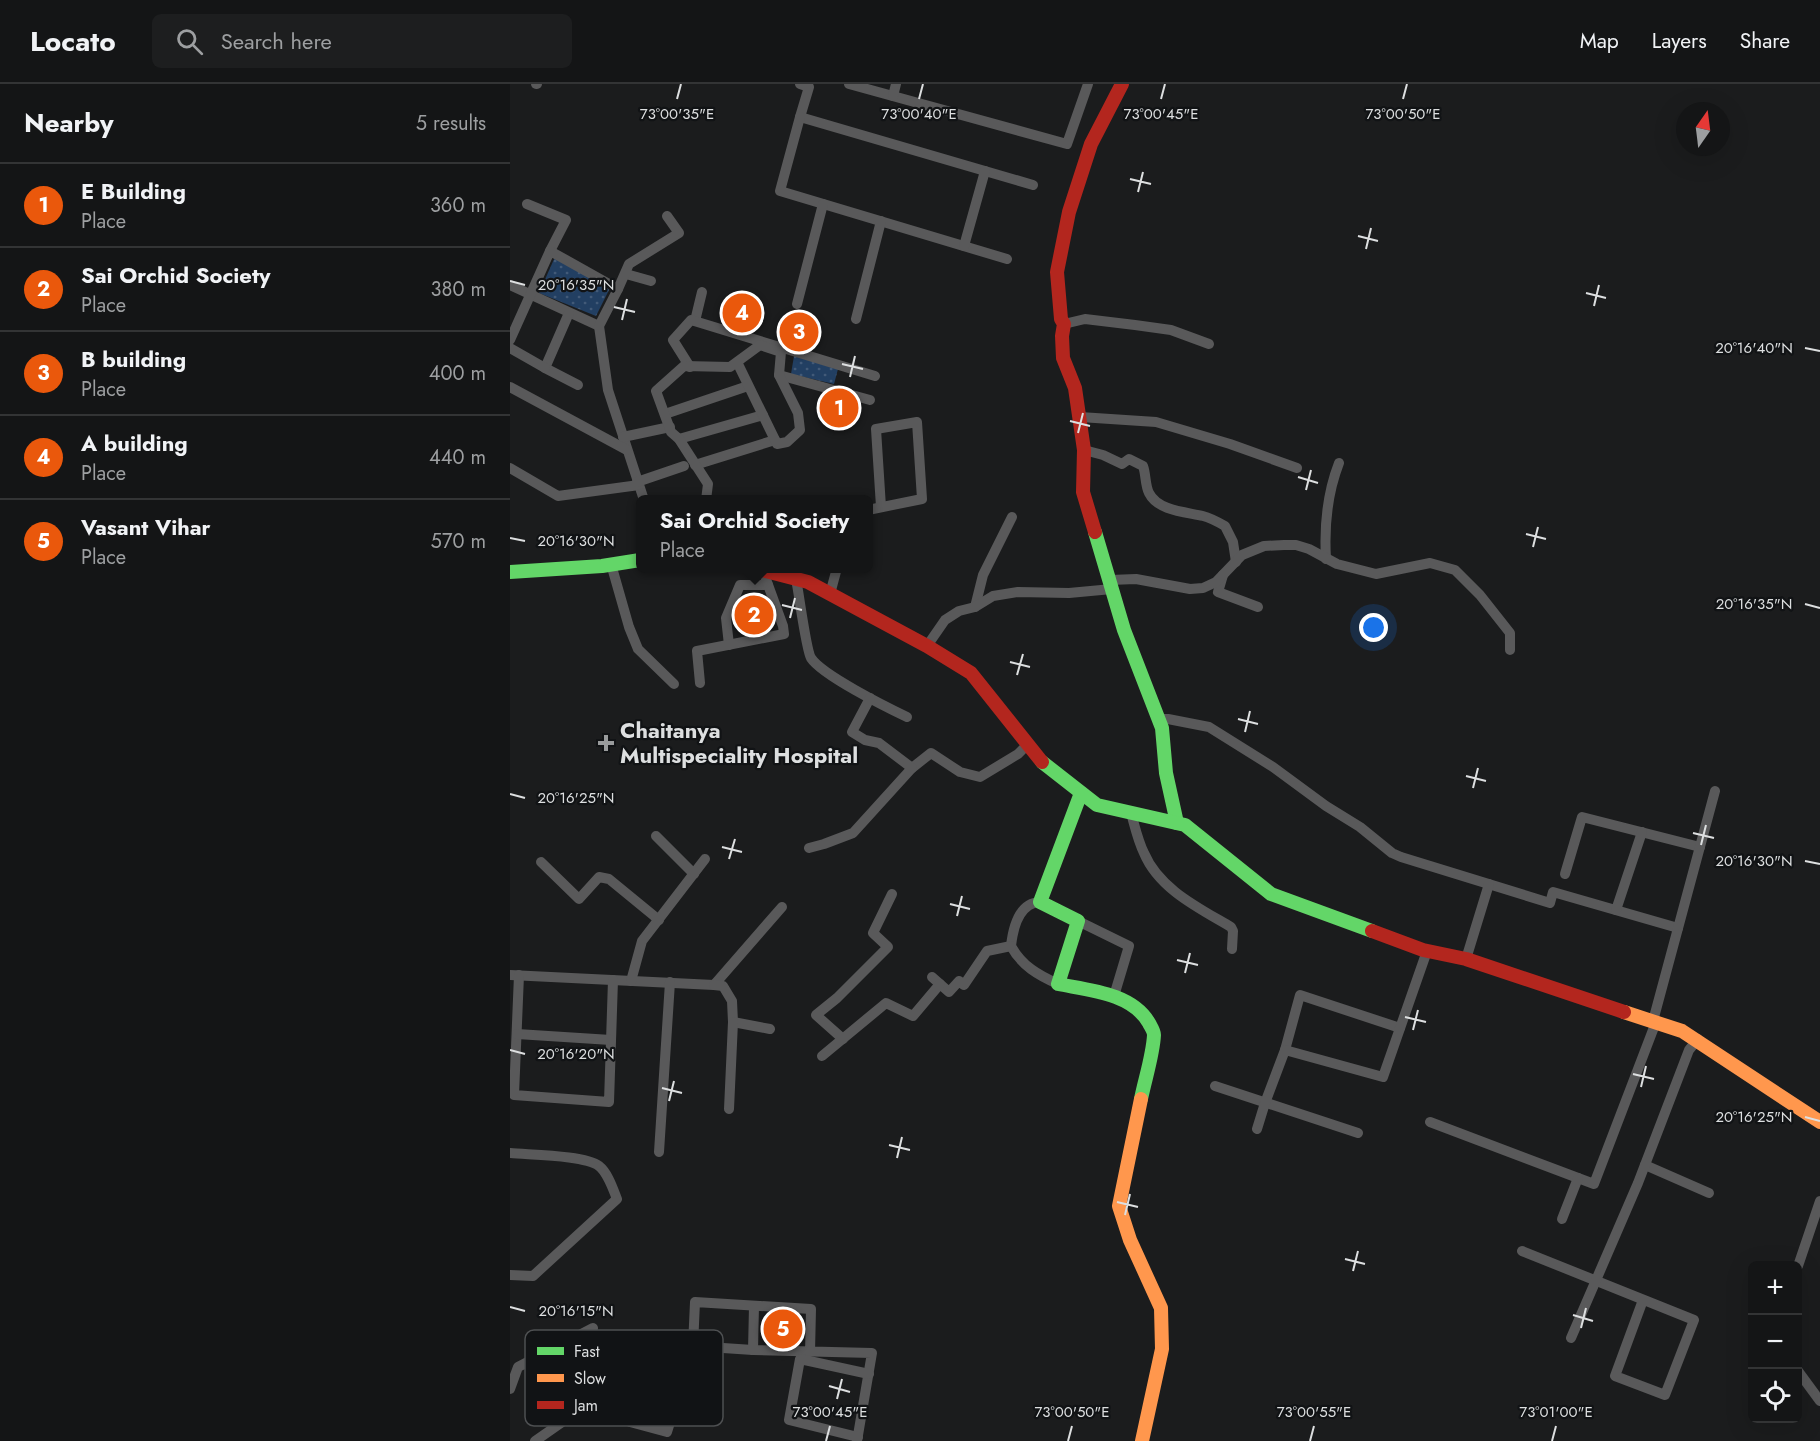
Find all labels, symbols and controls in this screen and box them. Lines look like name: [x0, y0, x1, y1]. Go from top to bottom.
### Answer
search box: [152, 14, 572, 68]
text: Locato: [30, 21, 116, 62]
icon: search: [173, 25, 206, 58]
text: Search here: [221, 25, 332, 57]
text: Map: [1580, 26, 1619, 56]
text: Layers: [1652, 26, 1707, 56]
text: Share: [1740, 26, 1790, 56]
north arrow: [1676, 102, 1730, 156]
text: 73°00'35"E: [640, 103, 714, 125]
text: 73°00'40"E: [881, 103, 957, 125]
text: 73°00'45"E: [1124, 103, 1198, 125]
text: 73°00'50"E: [1365, 103, 1441, 125]
text: Nearby: [24, 104, 113, 142]
text: 5 results: [416, 109, 486, 138]
text: E Building: [81, 175, 186, 207]
text: 1: [38, 191, 49, 220]
text: 360 m: [430, 191, 486, 220]
text: Place: [81, 207, 126, 236]
text: Sai Orchid Society: [81, 259, 270, 291]
text: 20°16'35"N: [538, 274, 614, 296]
text: 2: [37, 275, 50, 304]
text: 380 m: [431, 275, 486, 304]
pin: 4: [722, 290, 762, 336]
text: Place: [81, 291, 126, 320]
pin: 3: [780, 310, 818, 354]
text: 20°16'40"N: [1715, 337, 1793, 359]
text: B building: [81, 343, 186, 375]
text: 3: [37, 359, 50, 388]
text: 400 m: [429, 359, 486, 388]
text: Place: [81, 375, 126, 404]
pin: 1: [820, 386, 858, 430]
text: A building: [81, 427, 188, 459]
text: 4: [37, 443, 50, 472]
text: 440 m: [429, 443, 486, 472]
text: Place: [81, 459, 126, 488]
popup: [636, 495, 873, 573]
text: Sai Orchid Society: [660, 504, 849, 536]
text: Vasant Vihar: [81, 511, 211, 543]
text: 5: [37, 527, 50, 556]
text: 570 m: [431, 527, 486, 556]
text: 20°16'30"N: [537, 530, 615, 552]
text: Place: [660, 536, 705, 565]
text: Place: [81, 543, 126, 572]
pin: 2: [734, 592, 774, 638]
text: 20°16'35"N: [1716, 593, 1792, 615]
your location: [1359, 613, 1388, 642]
place label: Chaitanya Multispeciality Hospital: [620, 714, 858, 771]
marker: Chaitanya Multispeciality Hospital: [597, 734, 615, 752]
text: 20°16'25"N: [538, 787, 614, 809]
text: 20°16'30"N: [1715, 850, 1793, 872]
text: 20°16'20"N: [537, 1043, 615, 1065]
text: 20°16'25"N: [1716, 1106, 1792, 1128]
map controls: [1748, 1261, 1802, 1423]
button: +: [1748, 1261, 1802, 1315]
text: 20°16'15"N: [538, 1300, 614, 1322]
pin: 5: [764, 1306, 802, 1352]
button: −: [1748, 1315, 1802, 1369]
legend: [525, 1330, 723, 1426]
text: Fast: [574, 1340, 600, 1363]
text: Slow: [574, 1367, 606, 1390]
button: locate: [1748, 1369, 1802, 1423]
text: Jam: [572, 1394, 598, 1417]
text: 73°00'45"E: [793, 1401, 867, 1423]
text: 73°00'50"E: [1034, 1401, 1110, 1423]
text: 73°00'55"E: [1277, 1401, 1351, 1423]
text: 73°01'00"E: [1519, 1401, 1593, 1423]

